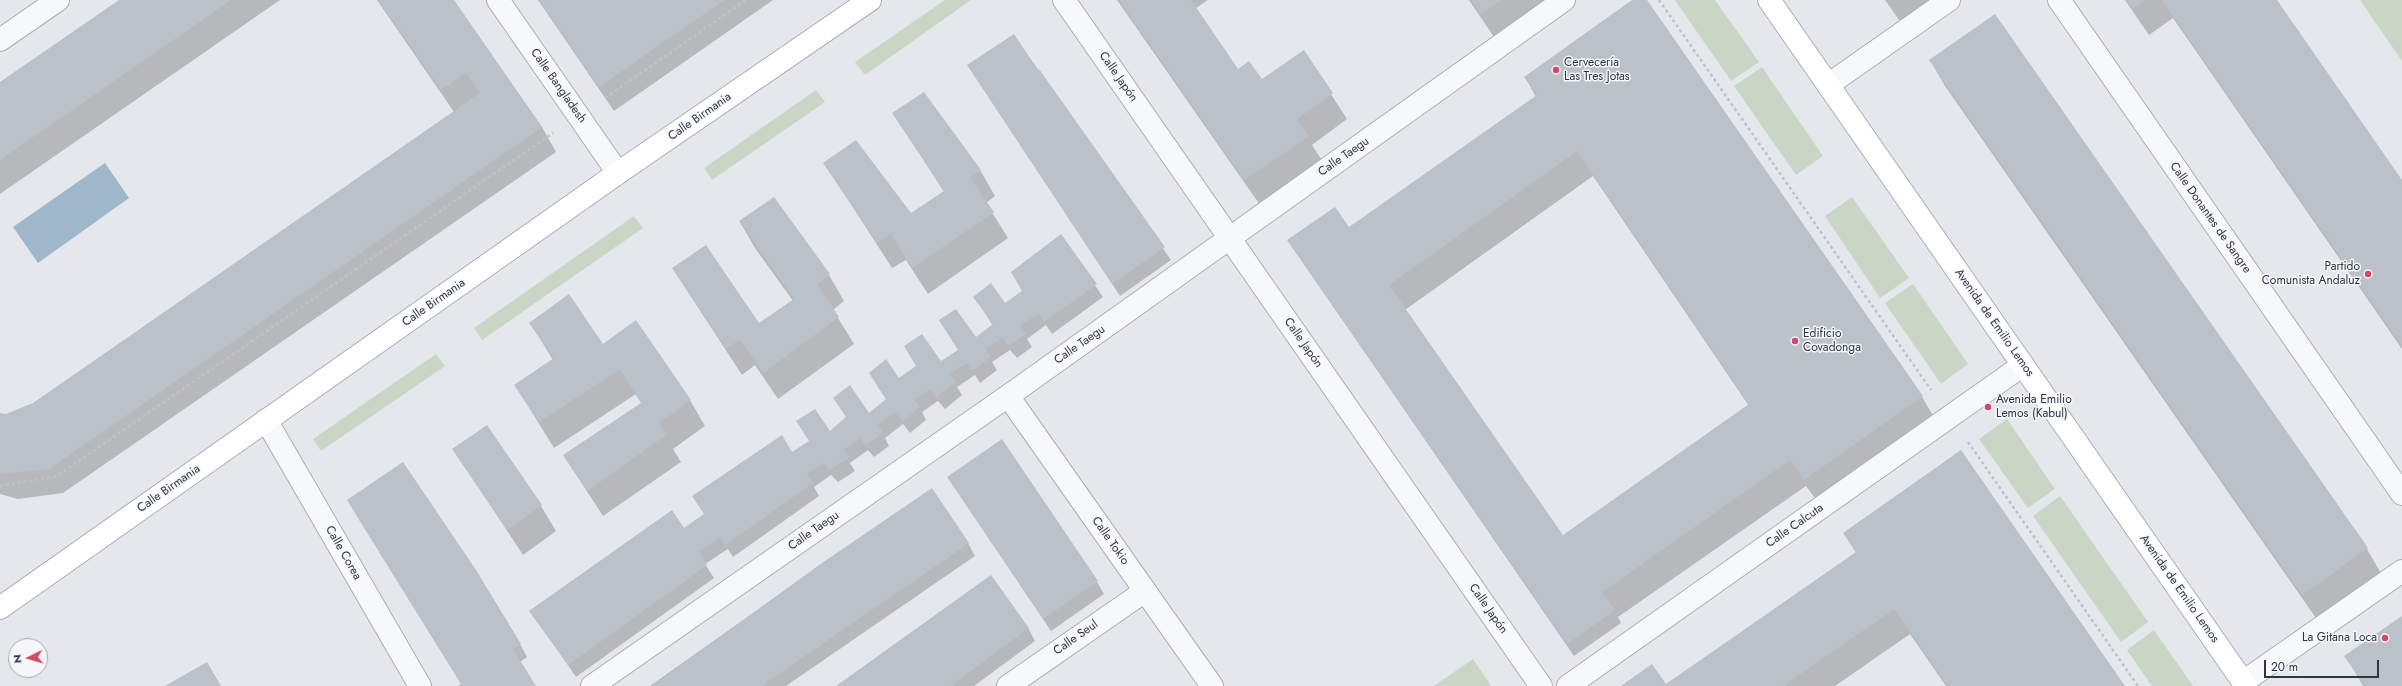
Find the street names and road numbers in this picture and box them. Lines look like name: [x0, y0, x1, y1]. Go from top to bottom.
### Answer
street label: Calle Bangladesh: [527, 46, 589, 126]
street label: Calle Japón: [1096, 49, 1140, 105]
street label: Calle Birmania: [666, 90, 734, 144]
street label: Calle Taegu: [1316, 134, 1372, 180]
street label: Calle Donantes de Sangre: [2166, 160, 2254, 276]
street label: Avenida de Emilio Lemos: [1951, 266, 2037, 380]
street label: Calle Birmania: [400, 276, 468, 330]
street label: Calle Japón: [1281, 315, 1325, 371]
street label: Calle Taegu: [1052, 322, 1108, 368]
street label: Calle Birmania: [135, 462, 203, 516]
street label: Calle Calcuta: [1764, 501, 1826, 551]
street label: Calle Taegu: [786, 508, 842, 554]
street label: Calle Tokio: [1088, 514, 1132, 568]
street label: Calle Corea: [322, 523, 364, 583]
street label: Avenida de Emilio Lemos: [2136, 532, 2222, 646]
street label: Calle Japón: [1466, 581, 1510, 637]
street label: Calle Seul: [1051, 617, 1101, 659]

